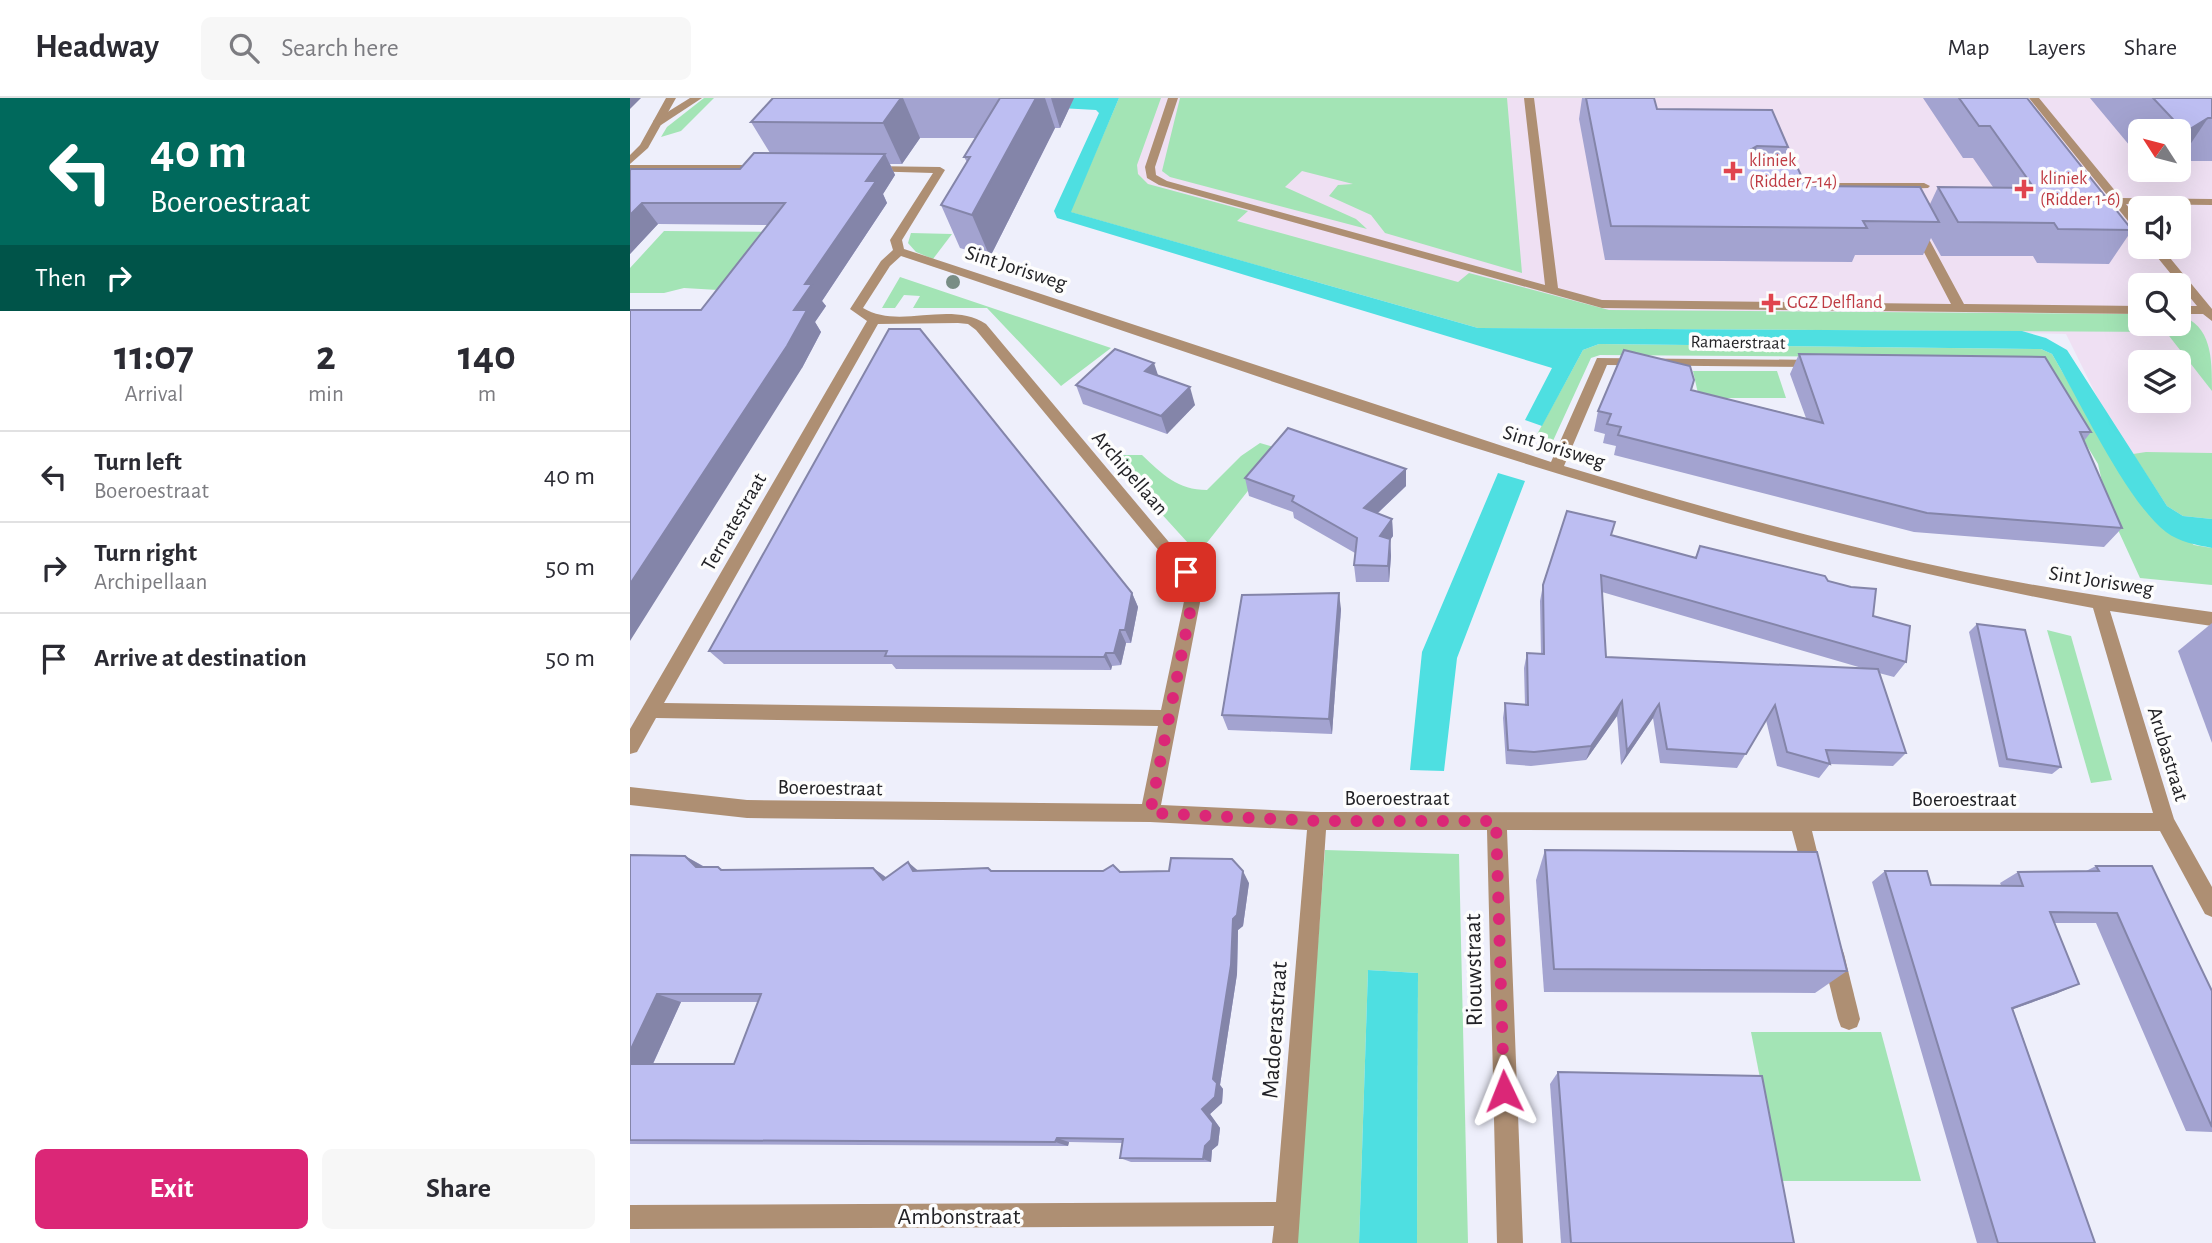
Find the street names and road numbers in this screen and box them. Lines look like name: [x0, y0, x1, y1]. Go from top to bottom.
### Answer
street label: Sint Jorisweg: [963, 242, 1070, 295]
street label: Ramaerstraat: [1690, 333, 1786, 353]
street label: Sint Jorisweg: [1501, 422, 1608, 473]
street label: Archipellaan: [1088, 427, 1172, 519]
street label: Ternatestraat: [698, 469, 771, 575]
street label: Sint Jorisweg: [2047, 562, 2155, 600]
street label: Arubastraat: [2144, 705, 2192, 804]
street label: Boeroestraat: [777, 777, 883, 799]
street label: Boeroestraat: [1345, 788, 1450, 809]
street label: Boeroestraat: [1912, 789, 2017, 810]
street label: Riouwstraat: [1461, 913, 1487, 1027]
street label: Madoerastraat: [1258, 960, 1292, 1099]
street label: Ambonstraat: [898, 1205, 1021, 1229]

